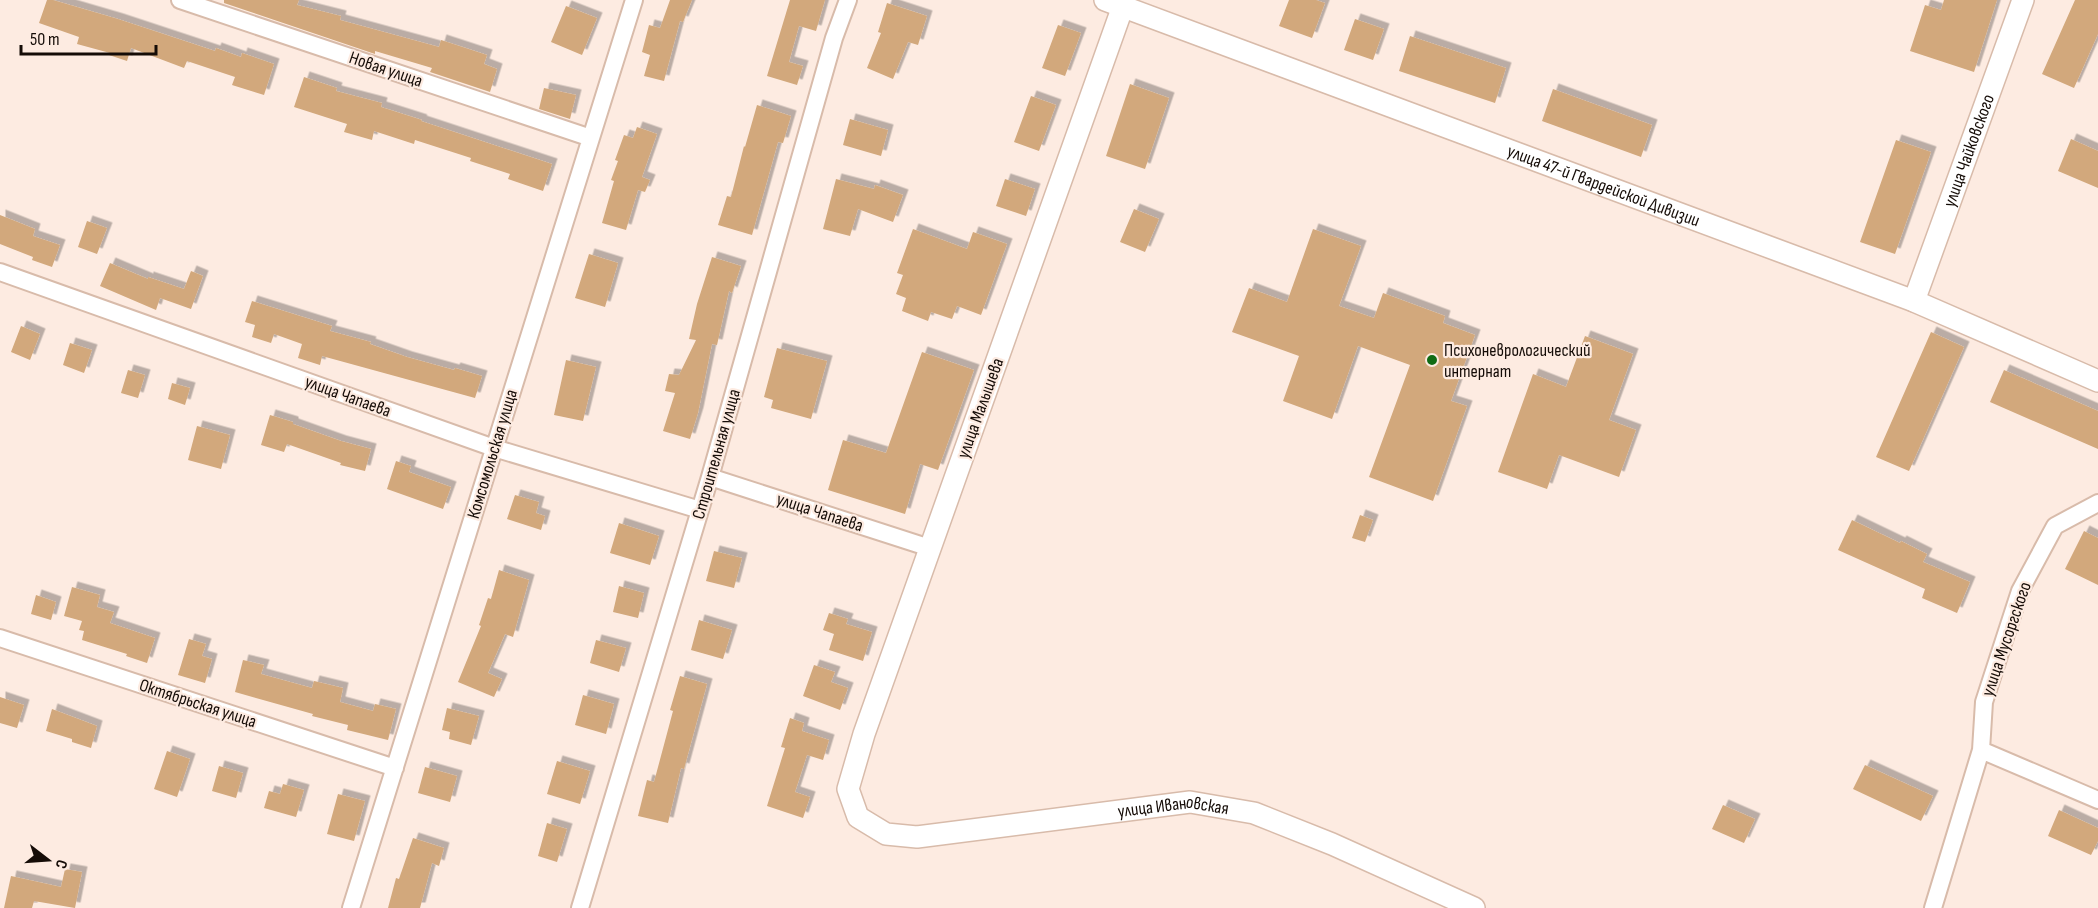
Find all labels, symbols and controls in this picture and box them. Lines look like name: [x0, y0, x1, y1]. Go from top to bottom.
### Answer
scale bar: [21, 18, 156, 56]
text: 50 m: [30, 29, 60, 50]
street label: Новая улица: [346, 47, 425, 92]
street label: улица Чайковского: [1939, 92, 1999, 210]
street label: улица 47-й Гвардейской Дивизии: [1504, 141, 1703, 231]
place label: Психоневрологический интернат: [1444, 340, 1590, 382]
marker: Психоневрологический интернат: [1425, 353, 1439, 367]
street label: улица Малышева: [953, 355, 1008, 461]
street label: улица Чапаева: [302, 371, 394, 422]
street label: Комсомольская улица: [463, 387, 522, 521]
street label: Строительная улица: [688, 387, 745, 522]
street label: улица Чапаева: [774, 489, 866, 536]
street label: улица Мусоргского: [1977, 579, 2036, 699]
street label: Октябрьская улица: [137, 675, 259, 732]
street label: улица Ивановская: [1116, 792, 1230, 822]
north arrow: [18, 830, 78, 890]
text: С: [51, 857, 71, 871]

